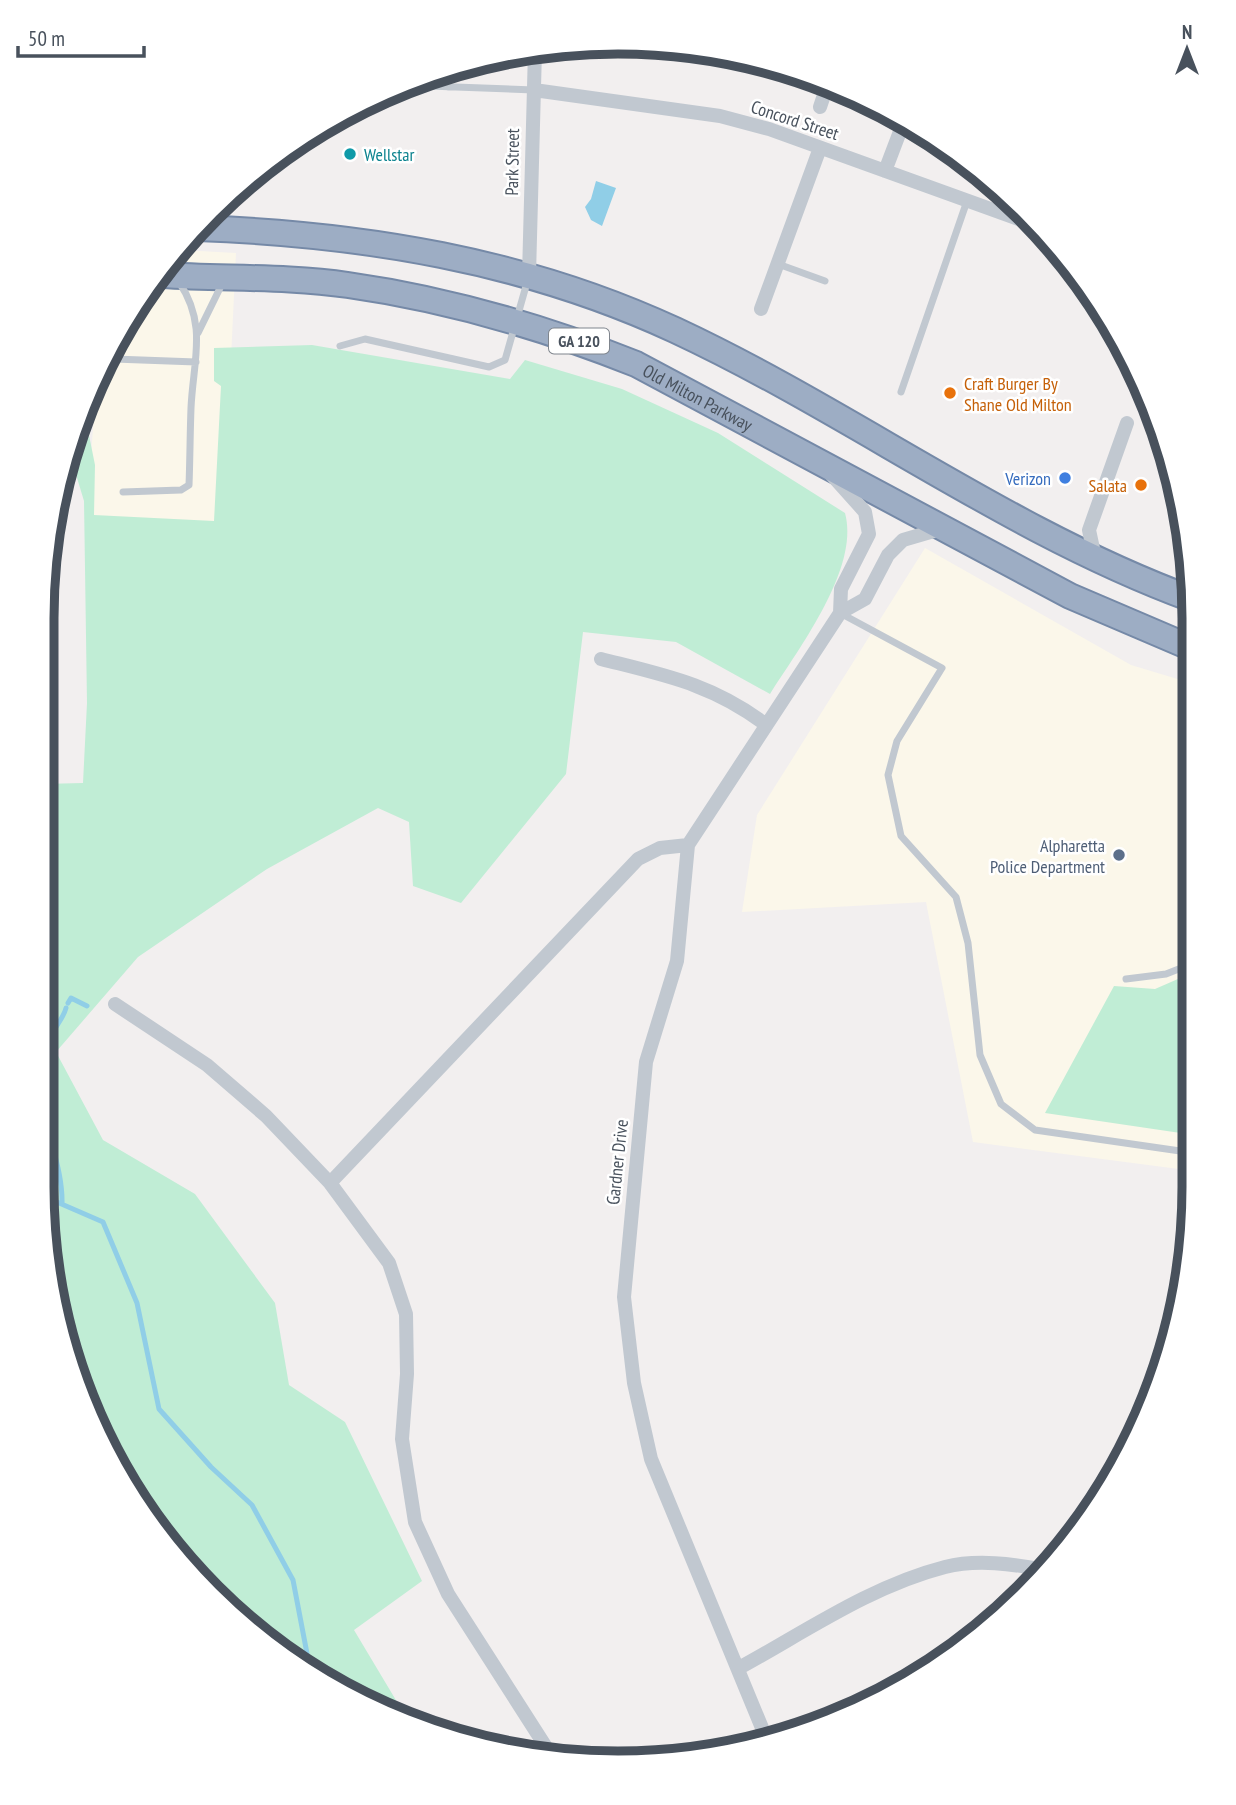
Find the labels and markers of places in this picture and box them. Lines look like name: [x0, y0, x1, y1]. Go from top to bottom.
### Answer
place label: Wellstar: [364, 143, 415, 166]
marker: Wellstar: [342, 146, 358, 162]
place label: Craft Burger By Shane Old Milton: [964, 372, 1072, 416]
marker: Craft Burger By Shane Old Milton: [942, 385, 958, 401]
place label: Verizon: [1004, 467, 1051, 490]
marker: Verizon: [1057, 470, 1073, 486]
place label: Salata: [1089, 474, 1127, 497]
marker: Salata: [1133, 477, 1149, 493]
place label: Alpharetta Police Department: [990, 834, 1105, 878]
marker: Alpharetta Police Department: [1111, 847, 1127, 863]

